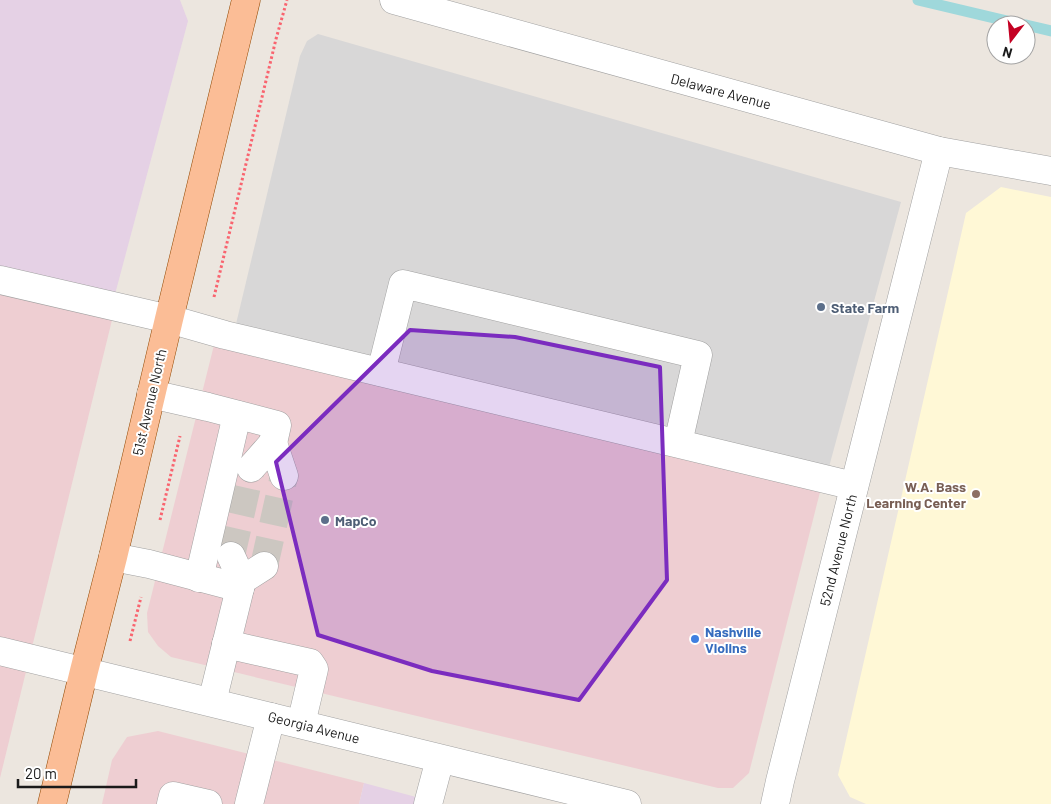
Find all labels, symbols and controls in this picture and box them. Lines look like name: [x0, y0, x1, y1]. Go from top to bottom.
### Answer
north arrow: [986, 15, 1036, 65]
text: N: [1000, 44, 1014, 62]
street label: Delaware Avenue: [669, 69, 773, 113]
place label: State Farm: [831, 299, 899, 316]
marker: State Farm: [815, 301, 827, 313]
street label: 51st Avenue North: [128, 347, 170, 457]
place label: W.A. Bass Learning Center: [866, 478, 967, 511]
marker: W.A. Bass Learning Center: [970, 488, 982, 500]
street label: 52nd Avenue North: [816, 492, 860, 608]
place label: MapCo: [335, 512, 377, 529]
marker: MapCo: [319, 514, 331, 526]
place label: Nashville Violins: [705, 623, 762, 656]
marker: Nashville Violins: [689, 633, 701, 645]
street label: Georgia Avenue: [266, 707, 362, 747]
scale bar: [18, 756, 135, 788]
text: 20 m: [25, 764, 57, 782]

